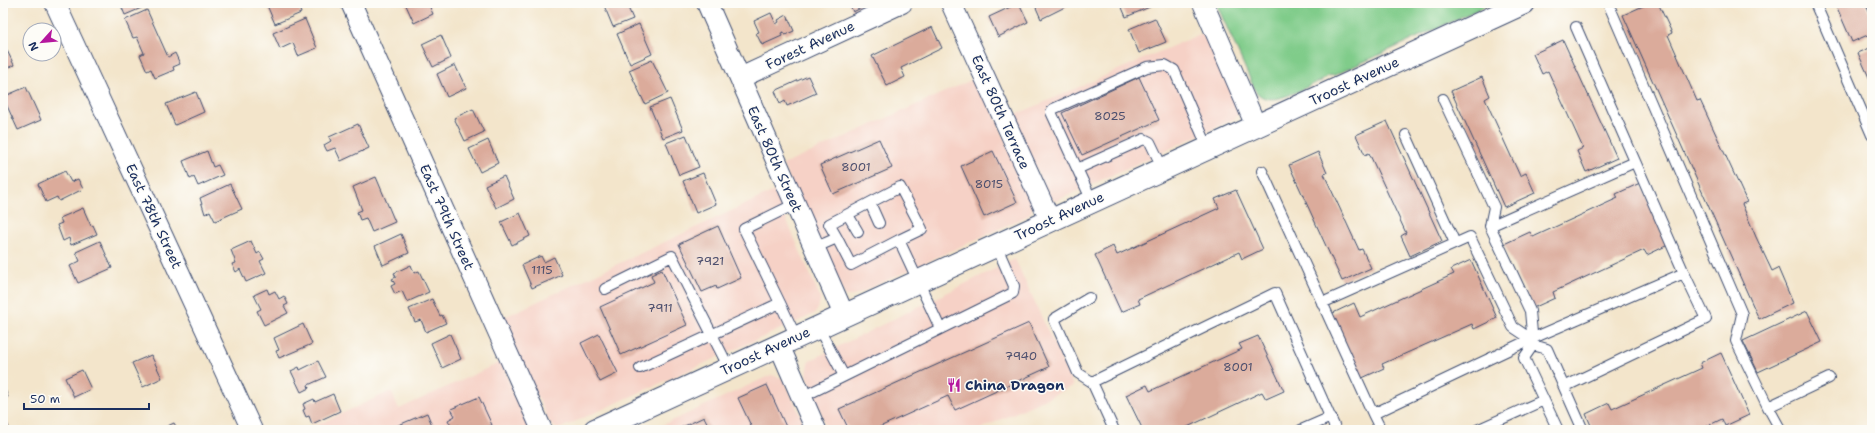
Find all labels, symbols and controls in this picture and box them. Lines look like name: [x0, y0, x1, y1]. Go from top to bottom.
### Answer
street label: Forest Avenue: [763, 17, 857, 73]
north arrow: [22, 22, 62, 62]
text: N: [25, 39, 42, 54]
street label: East 80th Terrace: [968, 52, 1034, 172]
street label: Troost Avenue: [1306, 52, 1402, 110]
street label: East 80th Street: [743, 103, 807, 215]
house number: 8025: [1094, 108, 1126, 124]
house number: 8001: [841, 159, 871, 175]
street label: East 78th Street: [122, 161, 186, 271]
street label: East 79th Street: [416, 161, 478, 273]
house number: 8015: [975, 176, 1003, 192]
street label: Troost Avenue: [1011, 187, 1107, 245]
house number: 7921: [696, 253, 724, 269]
house number: 1115: [531, 262, 553, 278]
house number: 7911: [647, 300, 673, 316]
street label: Troost Avenue: [717, 322, 813, 380]
house number: 7940: [1005, 348, 1037, 364]
house number: 8001: [1223, 359, 1253, 375]
place label: China Dragon: [965, 376, 1064, 394]
restaurant icon: China Dragon: [946, 377, 962, 393]
scale bar: [24, 385, 149, 411]
text: 50 m: [30, 391, 60, 407]

